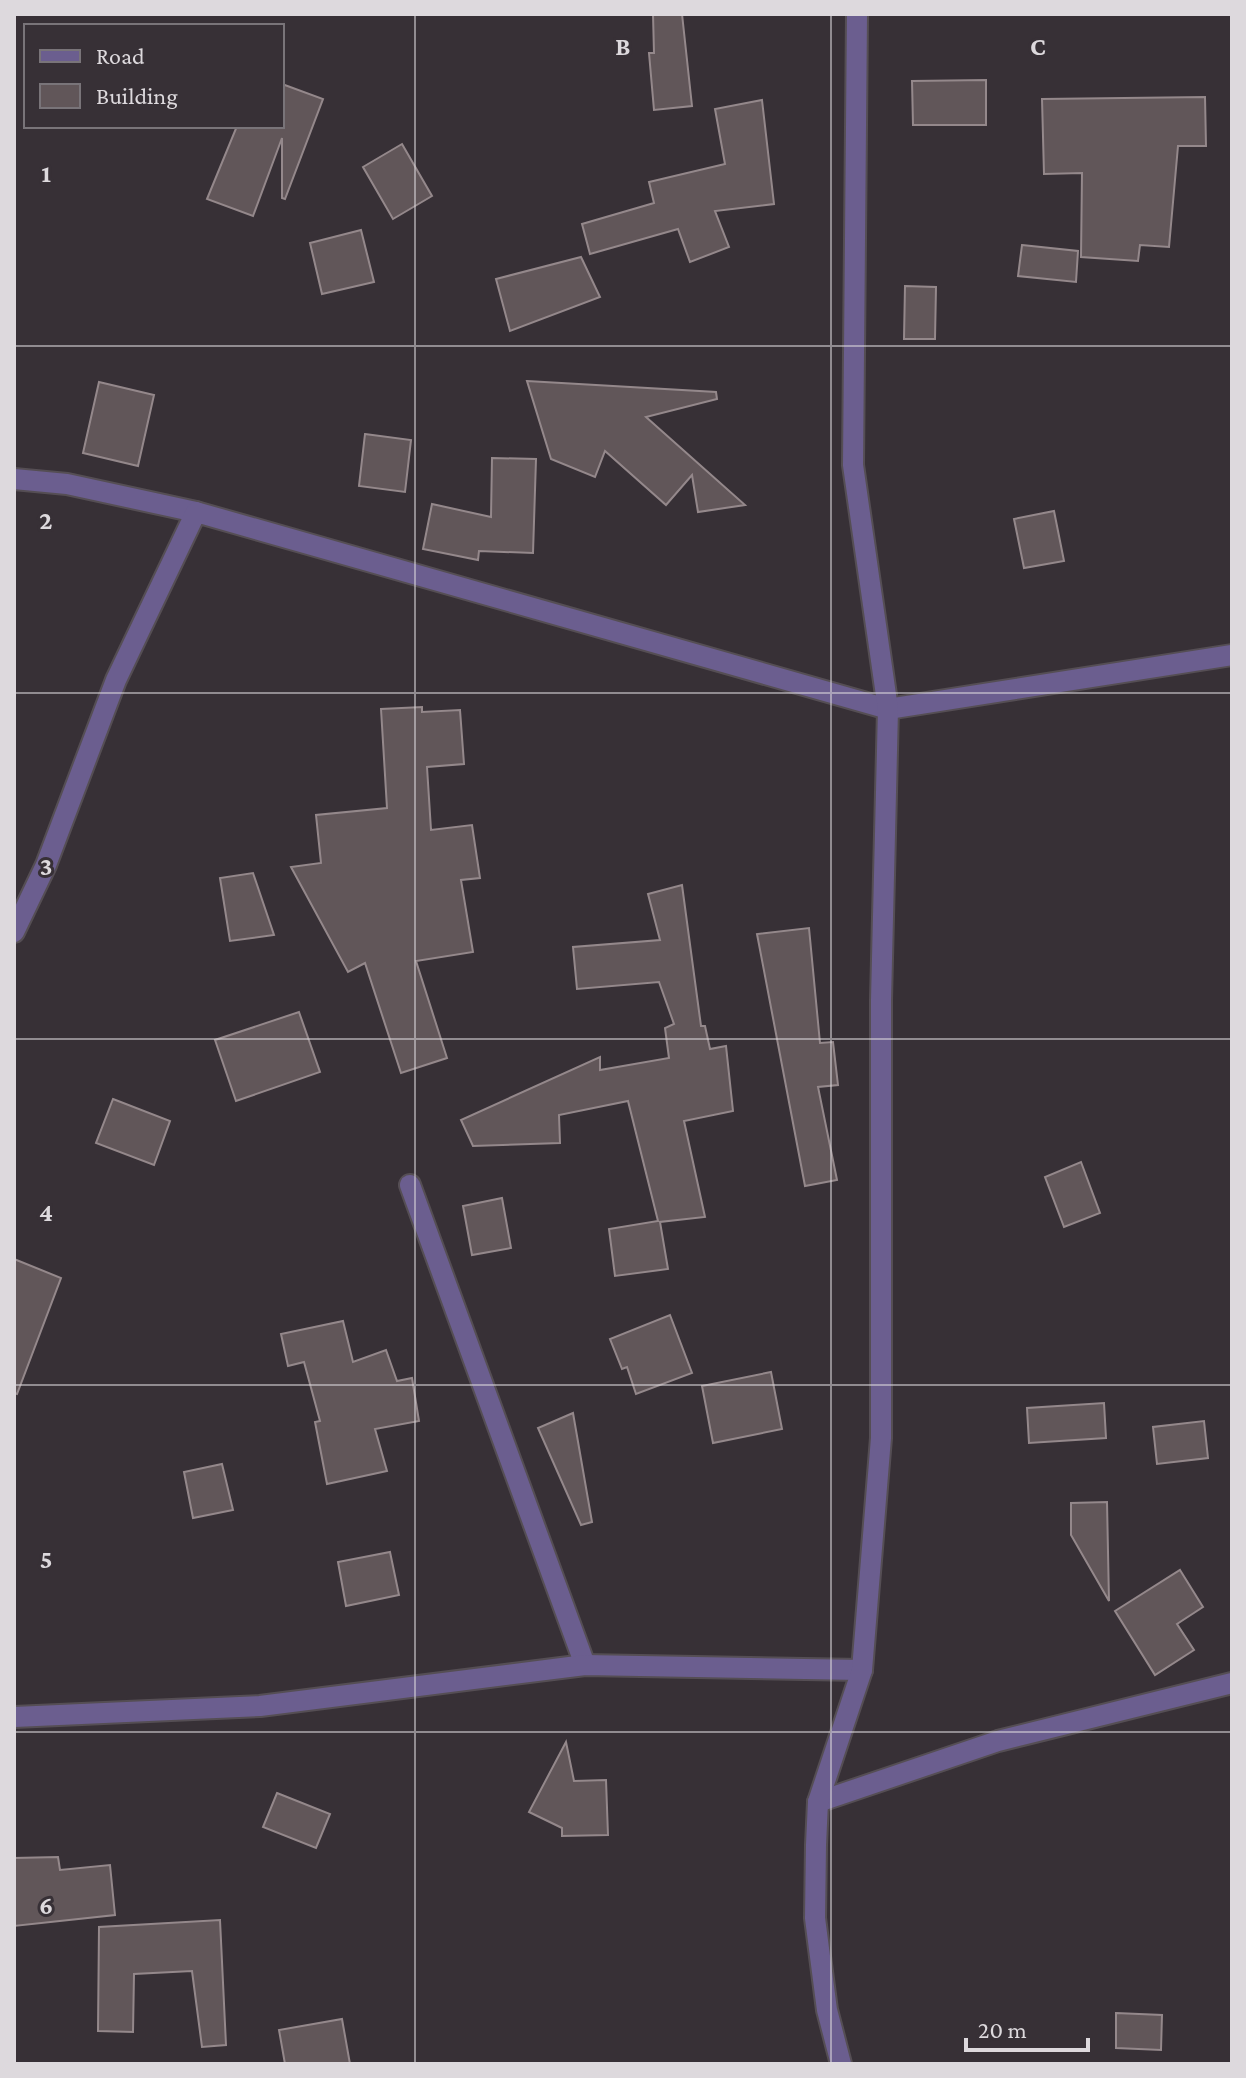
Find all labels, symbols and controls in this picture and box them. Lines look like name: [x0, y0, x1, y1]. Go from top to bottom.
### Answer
legend: [24, 24, 284, 128]
text: B: [615, 32, 631, 61]
text: C: [1030, 32, 1046, 61]
text: Road: [96, 42, 145, 69]
text: Building: [96, 82, 178, 109]
text: 1: [41, 159, 51, 188]
text: 2: [39, 506, 53, 535]
text: 3: [40, 852, 52, 881]
text: 4: [39, 1198, 53, 1227]
text: 5: [40, 1545, 52, 1574]
text: 6: [39, 1891, 53, 1920]
scale bar: [966, 2002, 1088, 2052]
text: 20 m: [978, 2016, 1027, 2043]

